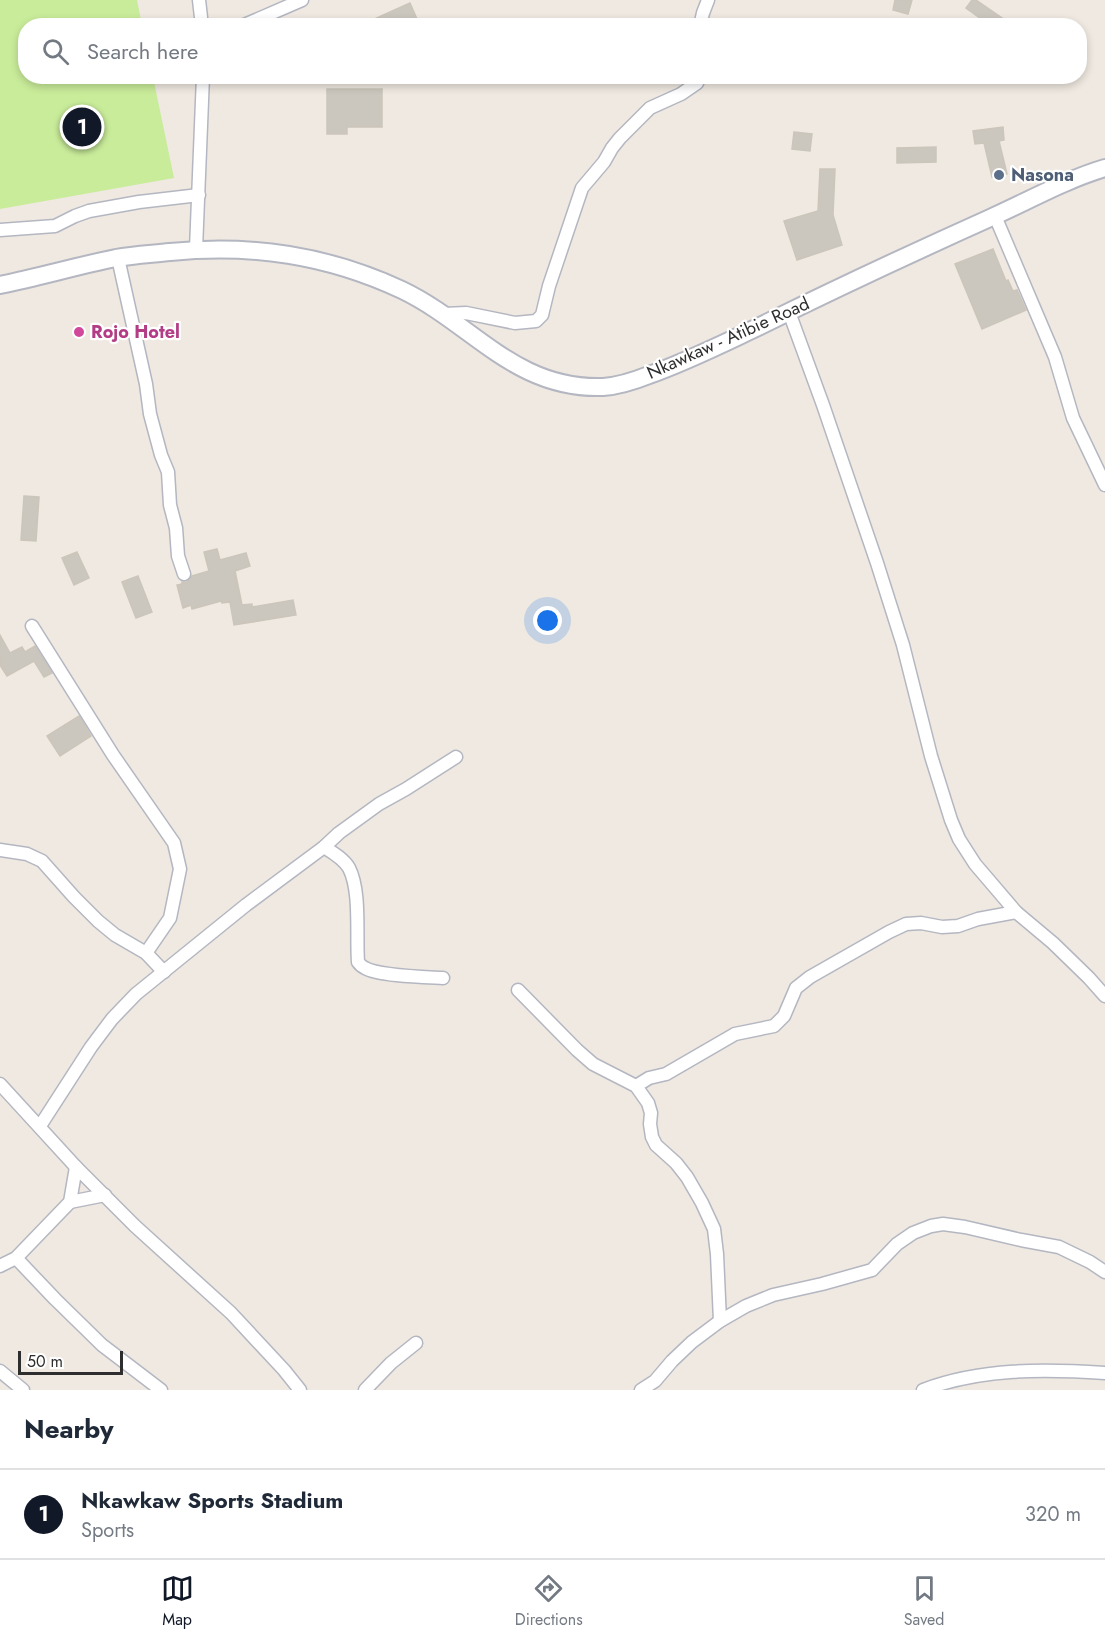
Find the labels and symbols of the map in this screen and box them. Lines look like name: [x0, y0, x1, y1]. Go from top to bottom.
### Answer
pin: 1: [62, 104, 101, 150]
place label: Nasona: [1011, 162, 1074, 188]
marker: Nasona: [992, 168, 1006, 182]
street label: Nkawkaw - Atibie Road: [643, 290, 813, 386]
place label: Rojo Hotel: [91, 319, 180, 345]
marker: Rojo Hotel: [72, 325, 86, 339]
your location: [533, 606, 562, 635]
scale bar: [18, 1348, 123, 1376]

